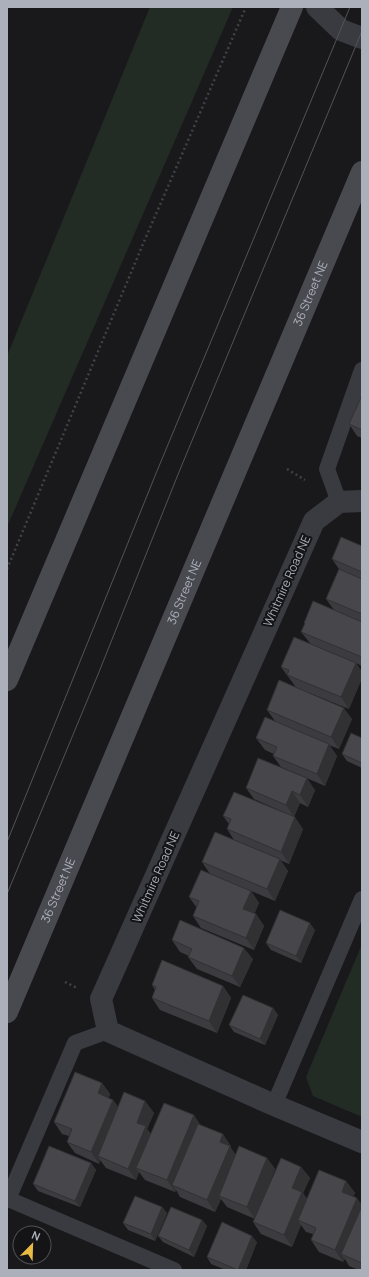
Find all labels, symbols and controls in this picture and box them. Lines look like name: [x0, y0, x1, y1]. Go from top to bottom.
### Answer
street label: 36 Street NE: [289, 258, 332, 329]
street label: Whitmire Road NE: [259, 532, 314, 629]
street label: 36 Street NE: [163, 556, 205, 627]
street label: Whitmire Road NE: [128, 828, 183, 925]
street label: 36 Street NE: [37, 855, 79, 925]
north arrow: [12, 1225, 52, 1265]
text: N: [30, 1227, 43, 1244]

